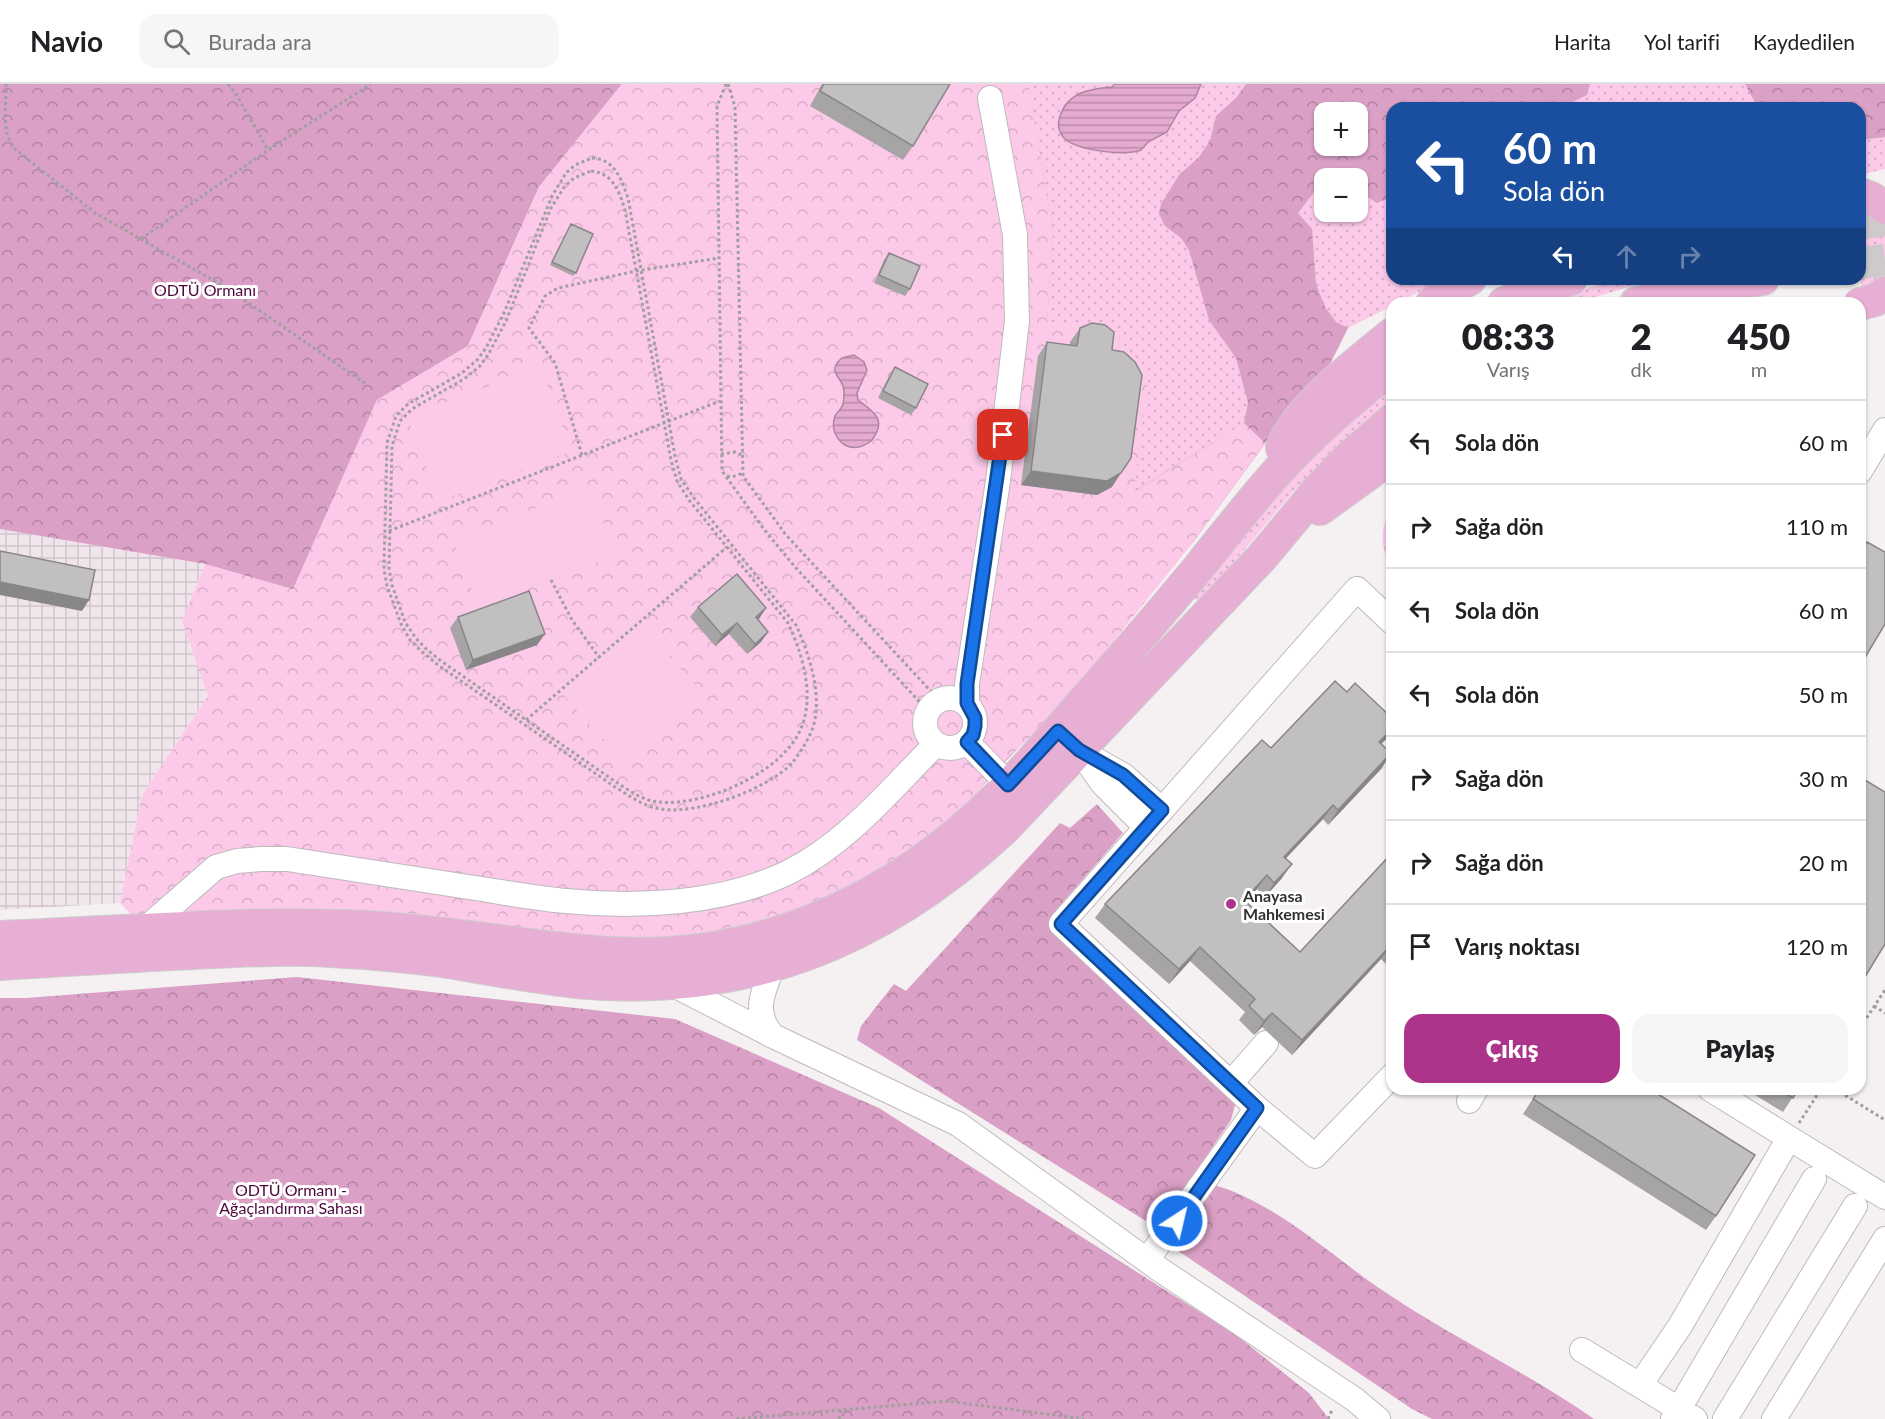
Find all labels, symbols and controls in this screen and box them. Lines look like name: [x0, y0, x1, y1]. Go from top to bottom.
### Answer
search box: [139, 14, 559, 68]
text: Navio: [30, 24, 103, 58]
icon: search: [160, 25, 193, 58]
text: Burada ara: [208, 28, 312, 55]
text: Harita: [1554, 29, 1611, 54]
text: Yol tarifi: [1644, 29, 1720, 54]
text: Kaydedilen: [1753, 29, 1855, 54]
map controls: [1314, 102, 1368, 222]
button: +: [1314, 102, 1368, 156]
text: 60 m: [1503, 123, 1597, 173]
icon: left: [1404, 126, 1482, 204]
button: −: [1314, 168, 1368, 222]
text: Sola dön: [1503, 174, 1605, 207]
icon: left: [1547, 240, 1580, 273]
icon: ahead: [1610, 240, 1643, 273]
icon: right: [1673, 240, 1706, 273]
park label: ODTÜ Ormanı: [154, 280, 256, 299]
text: 08:33: [1462, 314, 1555, 358]
text: 2: [1631, 314, 1652, 358]
text: 450: [1728, 314, 1790, 358]
text: Varış: [1487, 357, 1530, 381]
text: dk: [1631, 357, 1652, 381]
text: m: [1751, 357, 1767, 381]
pin: [977, 409, 1028, 460]
icon: arrive: [986, 418, 1019, 451]
icon: left: [1404, 426, 1437, 459]
text: Sola dön: [1455, 429, 1539, 456]
text: 60 m: [1799, 429, 1848, 456]
icon: right: [1404, 510, 1437, 543]
text: Sağa dön: [1455, 513, 1544, 540]
text: 110 m: [1786, 513, 1848, 540]
icon: left: [1404, 594, 1437, 627]
text: Sola dön: [1455, 597, 1539, 624]
text: 60 m: [1799, 597, 1848, 624]
icon: left: [1404, 678, 1437, 711]
text: Sola dön: [1455, 681, 1539, 708]
text: 50 m: [1799, 681, 1848, 708]
icon: right: [1404, 762, 1437, 795]
text: Sağa dön: [1455, 765, 1544, 792]
text: 30 m: [1799, 765, 1848, 792]
icon: right: [1404, 846, 1437, 879]
text: Sağa dön: [1455, 849, 1544, 876]
text: 20 m: [1799, 849, 1848, 876]
place label: Anayasa Mahkemesi: [1242, 886, 1325, 923]
marker: Anayasa Mahkemesi: [1224, 897, 1238, 911]
icon: arrive: [1404, 930, 1437, 963]
text: Varış noktası: [1455, 933, 1580, 960]
text: 120 m: [1786, 933, 1848, 960]
button: Çıkış: [1404, 1014, 1620, 1083]
button: Paylaş: [1632, 1014, 1848, 1083]
park label: ODTÜ Ormanı - Ağaçlandırma Sahası: [219, 1180, 363, 1217]
position arrow: [1145, 1189, 1209, 1253]

